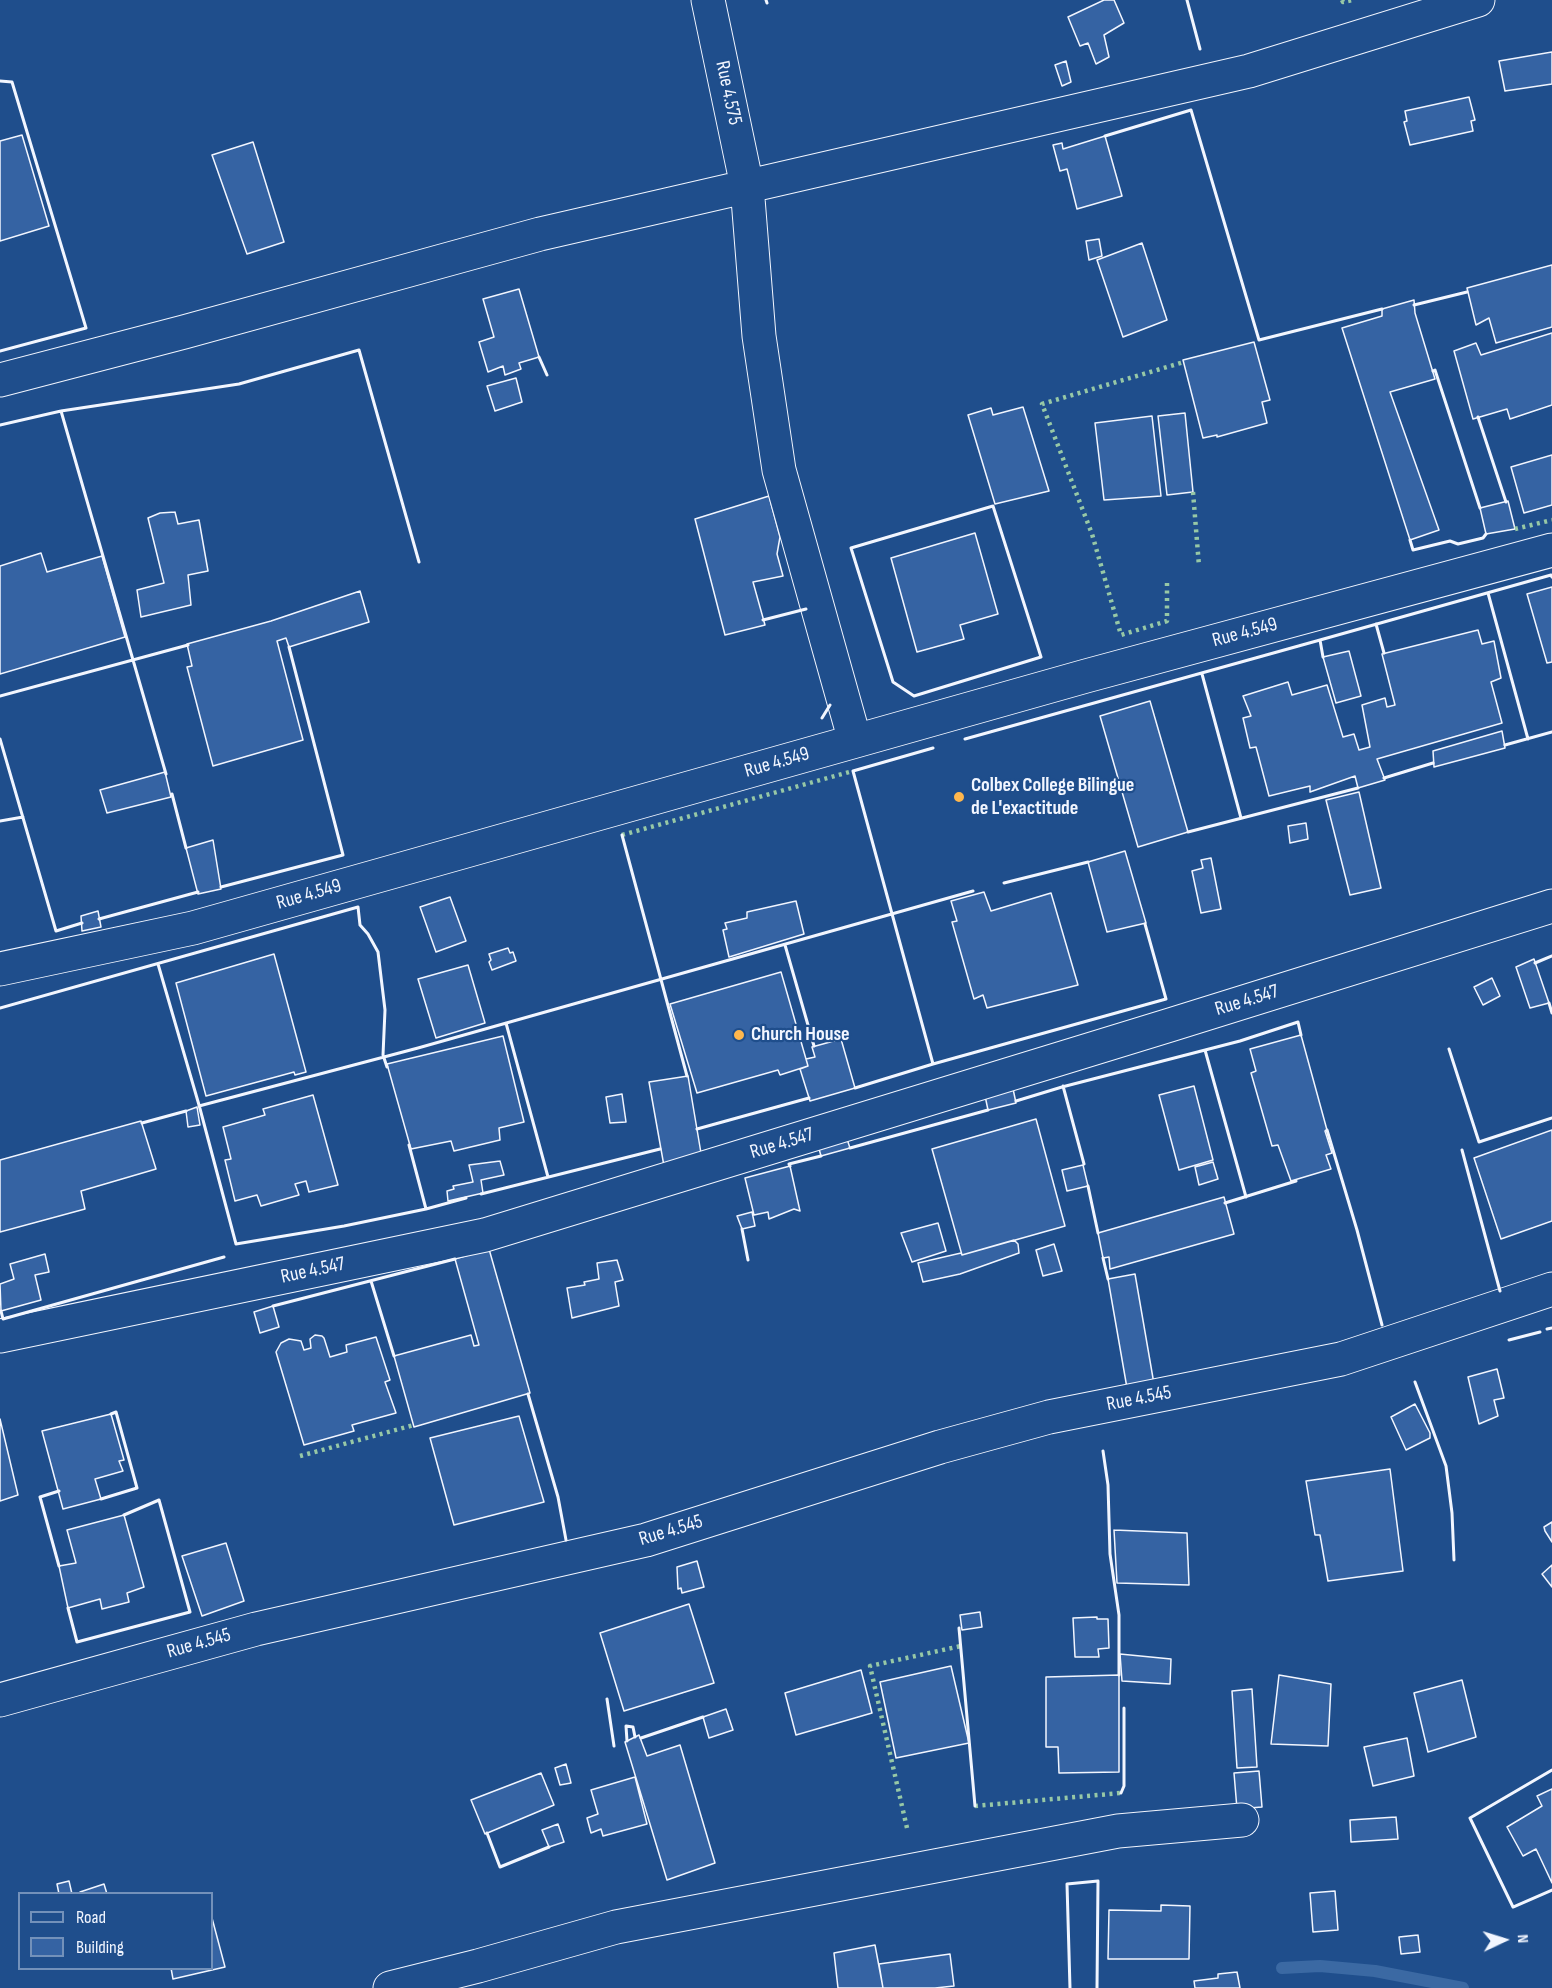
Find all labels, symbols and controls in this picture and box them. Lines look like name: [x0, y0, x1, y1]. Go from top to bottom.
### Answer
street label: Rue 4.575: [710, 59, 746, 127]
street label: Rue 4.549: [1210, 613, 1280, 653]
street label: Rue 4.549: [742, 742, 812, 784]
place label: Colbex College Bilingue de L'exactitude: [971, 774, 1134, 821]
marker: Colbex College Bilingue de L'exactitude: [952, 790, 966, 804]
street label: Rue 4.549: [274, 874, 344, 916]
street label: Rue 4.547: [1212, 980, 1282, 1022]
place label: Church House: [751, 1023, 850, 1047]
marker: Church House: [732, 1028, 746, 1042]
street label: Rue 4.547: [747, 1123, 817, 1165]
street label: Rue 4.547: [279, 1252, 347, 1290]
street label: Rue 4.545: [1105, 1381, 1173, 1417]
street label: Rue 4.545: [636, 1510, 706, 1552]
street label: Rue 4.545: [164, 1623, 234, 1665]
legend: [18, 1892, 213, 1970]
text: Road: [76, 1907, 106, 1928]
north arrow: [1474, 1910, 1534, 1970]
text: N: [1513, 1934, 1532, 1944]
text: Building: [76, 1937, 124, 1958]

